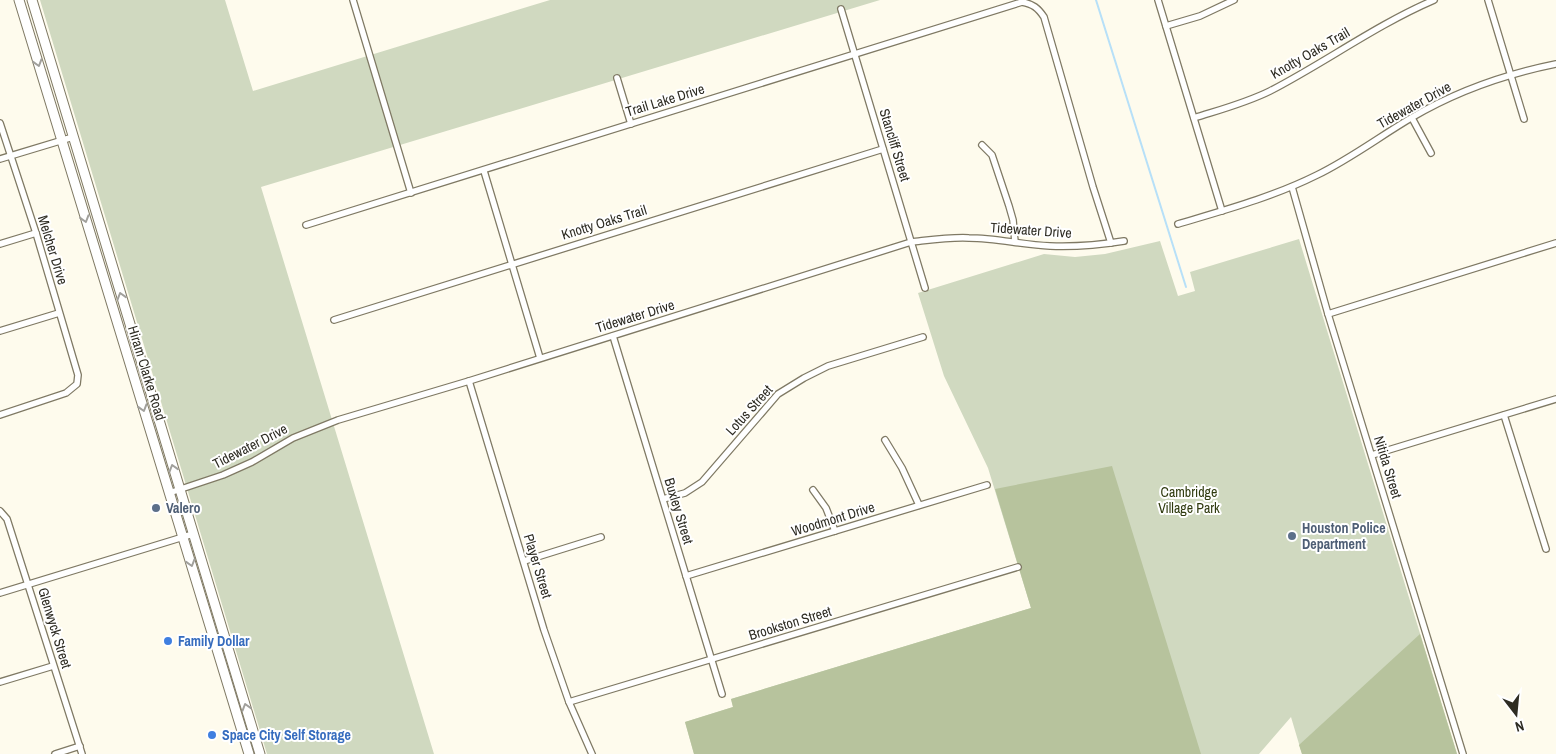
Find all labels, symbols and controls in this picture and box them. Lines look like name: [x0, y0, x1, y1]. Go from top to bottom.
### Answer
street label: Knotty Oaks Trail: [1267, 23, 1353, 83]
one-way arrow: [33, 59, 43, 67]
street label: Tidewater Drive: [1374, 77, 1454, 133]
street label: Trail Lake Drive: [624, 80, 706, 120]
street label: Stancliff Street: [875, 106, 915, 184]
street label: Knotty Oaks Trail: [559, 201, 649, 243]
street label: Melcher Drive: [34, 213, 72, 287]
one-way arrow: [80, 214, 90, 223]
street label: Tidewater Drive: [990, 218, 1072, 242]
one-way arrow: [117, 292, 127, 301]
street label: Tidewater Drive: [593, 295, 677, 337]
street label: Hiram Clarke Road: [124, 323, 170, 423]
street label: Lotus Street: [722, 381, 776, 439]
one-way arrow: [138, 403, 148, 411]
street label: Tidewater Drive: [210, 419, 290, 473]
street label: Nitida Street: [1370, 434, 1406, 500]
one-way arrow: [169, 465, 179, 473]
street label: Buxley Street: [660, 476, 698, 546]
park label: Cambridge Village Park: [1158, 483, 1220, 517]
street label: Woodmont Drive: [789, 498, 877, 540]
place label: Valero: [166, 499, 200, 517]
marker: Valero: [150, 502, 162, 514]
place label: Houston Police Department: [1302, 519, 1386, 553]
marker: Houston Police Department: [1286, 530, 1298, 542]
street label: Player Street: [520, 532, 556, 600]
one-way arrow: [185, 559, 195, 567]
street label: Glenwyck Street: [34, 585, 76, 671]
street label: Brookston Street: [746, 602, 834, 644]
place label: Family Dollar: [178, 632, 250, 650]
marker: Family Dollar: [162, 635, 174, 647]
north arrow: [1491, 689, 1541, 739]
one-way arrow: [242, 704, 252, 712]
text: N: [1513, 717, 1526, 736]
place label: Space City Self Storage: [222, 726, 351, 744]
marker: Space City Self Storage: [206, 729, 218, 741]

